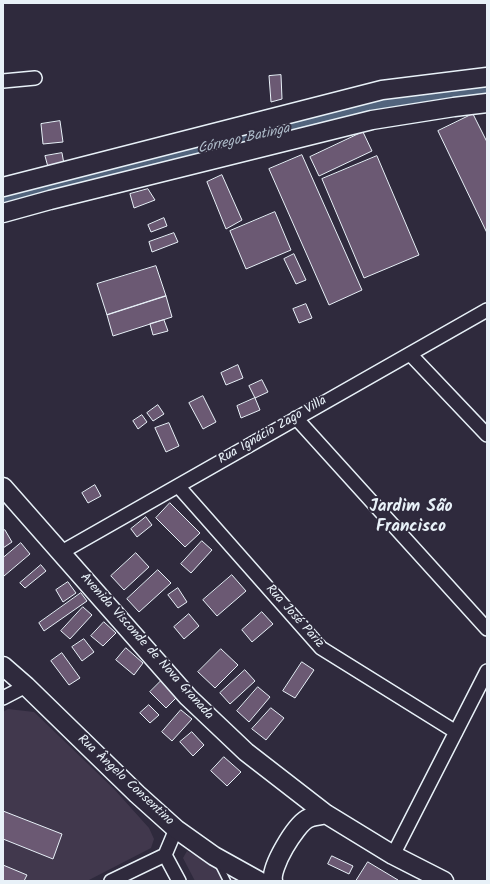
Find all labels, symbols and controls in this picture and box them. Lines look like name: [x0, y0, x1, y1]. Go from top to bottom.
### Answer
water label: Córrego Batinga: [196, 121, 292, 159]
street label: Rua Ignácio Zago Villa: [216, 394, 330, 468]
district label: Jardim São Francisco: [369, 498, 453, 538]
street label: Avenida Visconde de Nova Granada: [76, 571, 216, 723]
street label: Rua José Pariz: [261, 582, 327, 652]
street label: Rua Ângelo Consentino: [74, 732, 176, 830]

